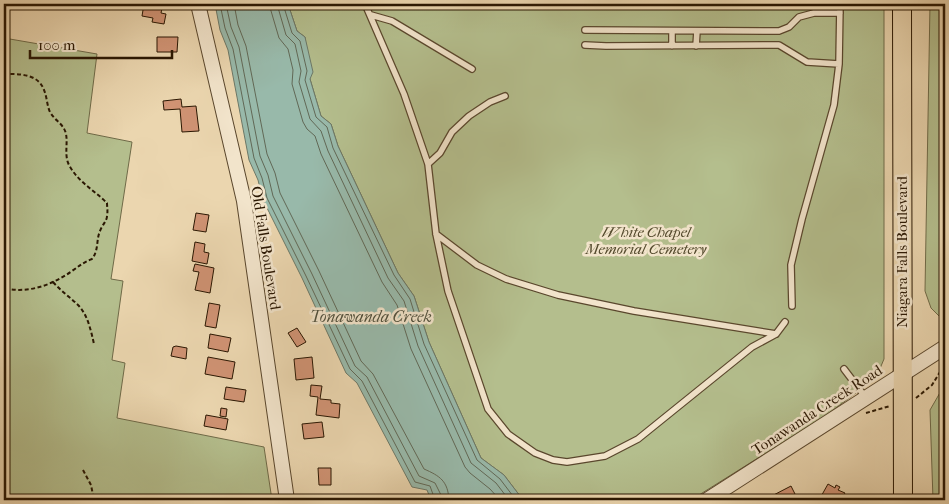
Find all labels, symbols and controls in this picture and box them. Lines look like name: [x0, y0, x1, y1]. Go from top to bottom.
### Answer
scale bar: [30, 28, 172, 60]
text: 100 m: [38, 36, 76, 54]
street label: Niagara Falls Boulevard: [893, 175, 911, 328]
street label: Old Falls Boulevard: [247, 185, 285, 312]
park label: White Chapel Memorial Cemetery: [585, 223, 707, 258]
water label: Tonawanda Creek: [310, 307, 432, 326]
street label: Tonawanda Creek Road: [748, 361, 886, 459]

